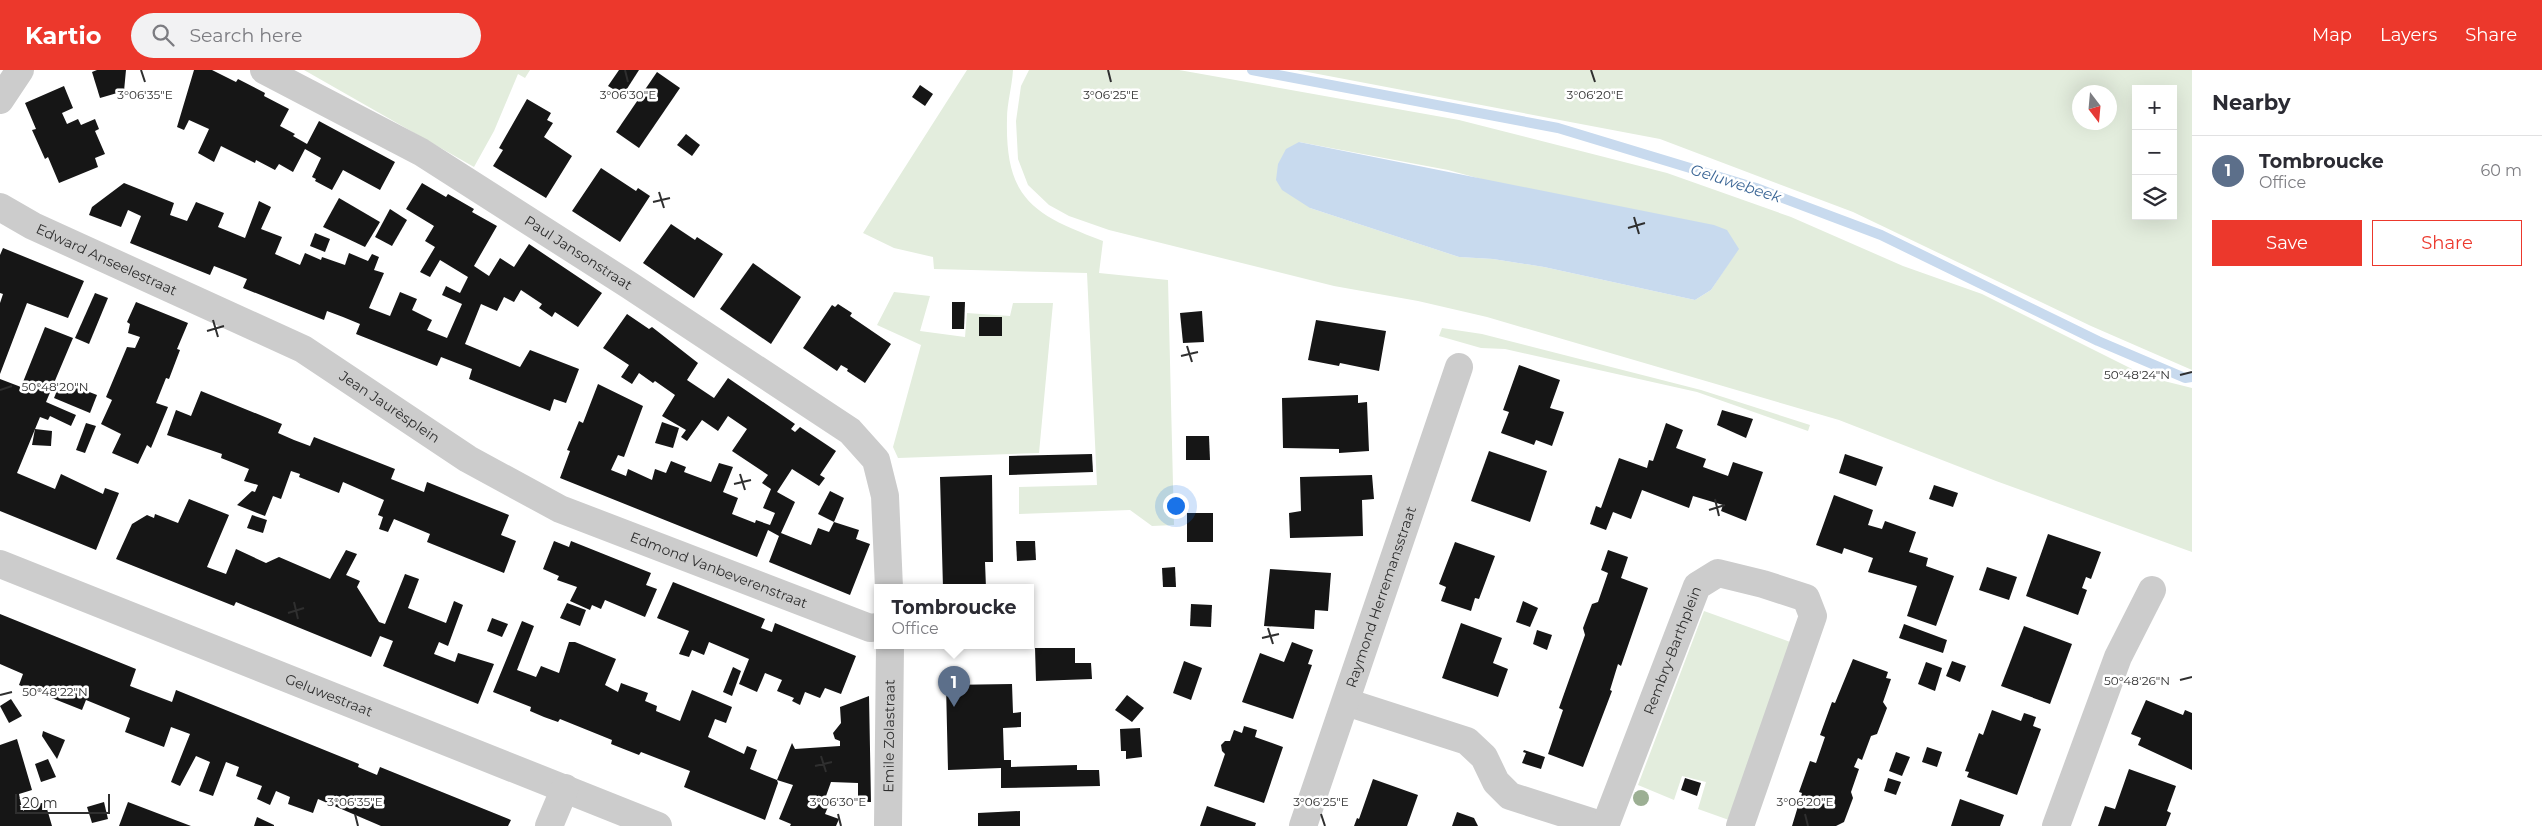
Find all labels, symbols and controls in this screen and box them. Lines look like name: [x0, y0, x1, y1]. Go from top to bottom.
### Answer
search box: [131, 13, 481, 58]
text: Kartio: [25, 21, 101, 50]
icon: search: [149, 21, 177, 49]
text: Search here: [189, 24, 302, 47]
text: Map: [2312, 24, 2352, 46]
text: Layers: [2380, 24, 2437, 46]
text: Share: [2465, 24, 2517, 46]
north arrow: [2072, 85, 2117, 130]
map controls: [2132, 85, 2177, 220]
button: +: [2132, 85, 2177, 130]
text: 3°06'35"E: [117, 87, 173, 102]
text: 3°06'30"E: [600, 87, 656, 102]
text: 3°06'25"E: [1083, 87, 1139, 102]
text: 3°06'20"E: [1567, 87, 1623, 102]
text: Nearby: [2212, 90, 2291, 115]
button: −: [2132, 130, 2177, 175]
text: Tombroucke: [2259, 150, 2384, 173]
water label: Geluwebeek: [1688, 159, 1785, 207]
text: 1: [2225, 161, 2231, 180]
text: 60 m: [2480, 161, 2522, 180]
text: Office: [2259, 173, 2306, 192]
button: layers: [2132, 175, 2177, 220]
street label: Paul Jansonstraat: [521, 212, 636, 294]
street label: Edward Anseelestraat: [33, 220, 180, 300]
button: Save: [2212, 220, 2362, 266]
button: Share: [2372, 220, 2522, 266]
street label: Jean Jaurèsplein: [335, 366, 443, 447]
text: 50°48'24"N: [2104, 367, 2170, 382]
text: 50°48'20"N: [22, 379, 88, 394]
your location: [1163, 493, 1189, 519]
street label: Raymond Herremansstraat: [1342, 504, 1420, 690]
street label: Edmond Vanbeverenstraat: [628, 528, 810, 612]
popup: [874, 584, 1034, 649]
street label: Rembry-Barthplein: [1640, 584, 1705, 717]
text: Tombroucke: [892, 596, 1016, 619]
text: Office: [892, 619, 939, 638]
pin: 1: [938, 666, 970, 707]
street label: Geluwestraat: [282, 669, 376, 721]
text: 50°48'26"N: [2104, 673, 2170, 688]
street label: Emile Zolastraat: [879, 679, 899, 793]
text: 50°48'22"N: [22, 684, 88, 699]
scale bar: [15, 791, 110, 814]
text: 20 m: [22, 794, 58, 812]
text: 3°06'35"E: [327, 794, 383, 809]
text: 3°06'30"E: [810, 794, 866, 809]
text: 3°06'25"E: [1293, 794, 1349, 809]
text: 3°06'20"E: [1777, 794, 1833, 809]

